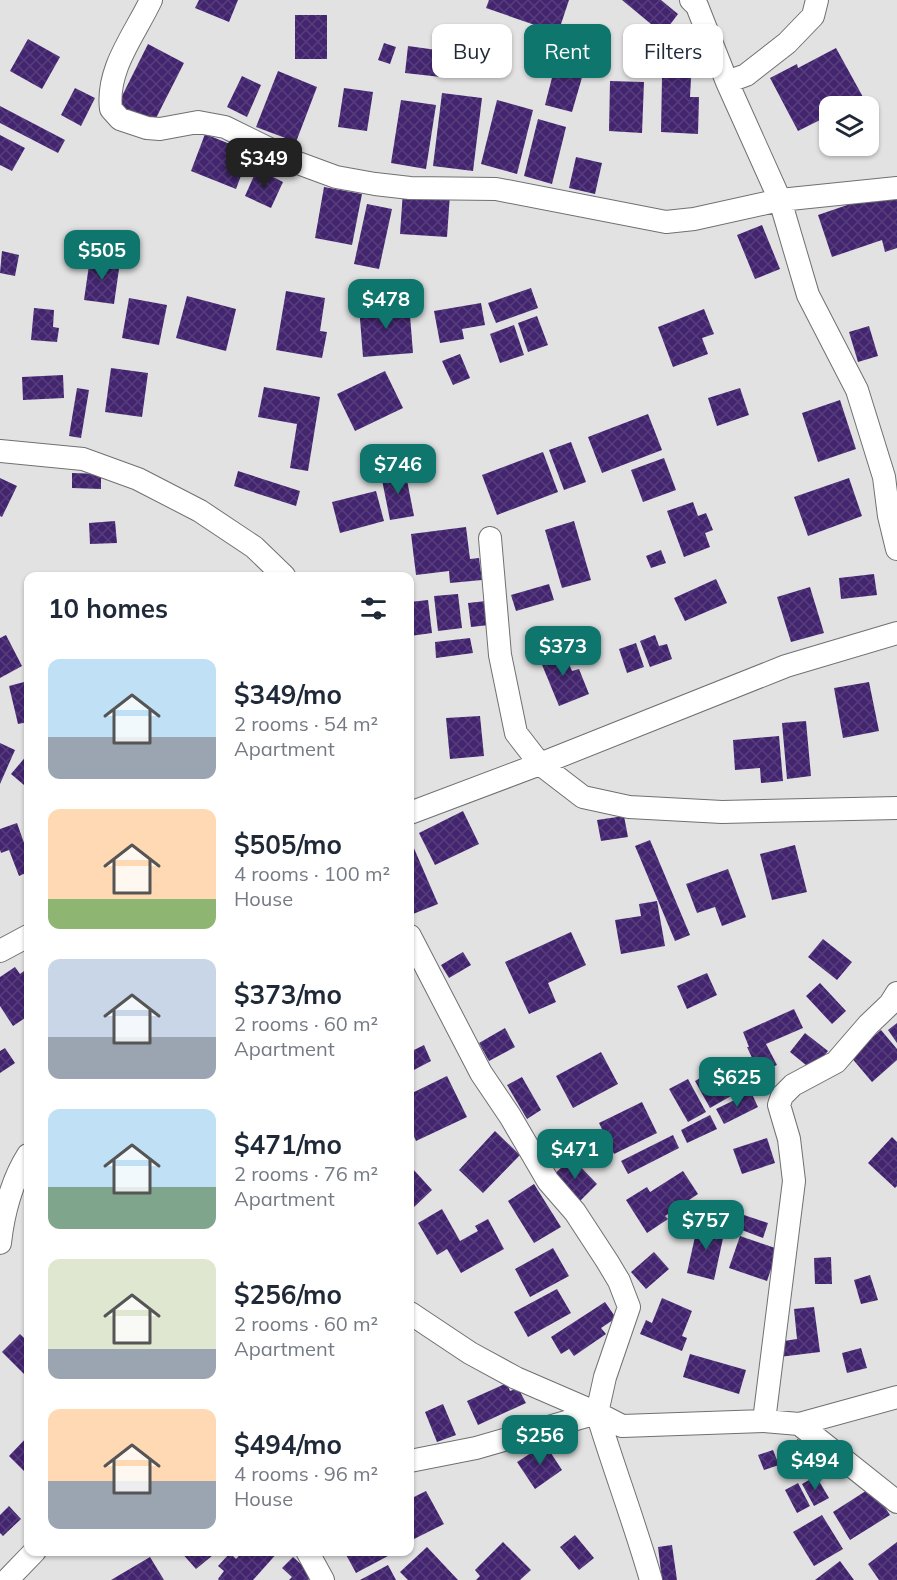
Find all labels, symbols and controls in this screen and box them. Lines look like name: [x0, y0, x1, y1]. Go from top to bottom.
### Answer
chip: Buy: [432, 24, 512, 78]
chip: Rent: [524, 24, 611, 78]
chip: Filters: [623, 24, 723, 78]
map controls: [819, 96, 879, 156]
button: layers: [819, 96, 879, 156]
pin: $349: [228, 138, 300, 189]
text: $349: [240, 145, 288, 170]
pin: $505: [66, 230, 138, 281]
text: $505: [78, 237, 126, 262]
pin: $478: [350, 279, 422, 330]
text: $478: [362, 286, 410, 311]
pin: $746: [362, 444, 434, 495]
text: $746: [374, 451, 422, 476]
text: 10 homes: [48, 592, 168, 625]
icon: filters: [357, 592, 390, 625]
pin: $373: [527, 626, 599, 677]
text: $373: [539, 633, 587, 658]
text: $349/mo: [234, 678, 342, 711]
icon: home: [96, 683, 168, 755]
text: 2 rooms · 54 m²: [234, 711, 378, 736]
text: Apartment: [234, 736, 335, 761]
text: $505/mo: [234, 828, 342, 861]
icon: home: [96, 833, 168, 905]
text: 4 rooms · 100 m²: [234, 861, 390, 886]
text: House: [234, 886, 293, 911]
text: $373/mo: [234, 978, 342, 1011]
icon: home: [96, 983, 168, 1055]
text: 2 rooms · 60 m²: [234, 1011, 378, 1036]
text: Apartment: [234, 1036, 335, 1061]
pin: $625: [701, 1057, 773, 1108]
text: $625: [713, 1064, 761, 1089]
text: $471/mo: [234, 1128, 342, 1161]
pin: $471: [539, 1129, 611, 1180]
icon: home: [96, 1133, 168, 1205]
text: $471: [551, 1136, 599, 1161]
text: 2 rooms · 76 m²: [234, 1161, 378, 1186]
text: Apartment: [234, 1186, 335, 1211]
pin: $757: [670, 1200, 742, 1251]
text: $757: [682, 1207, 730, 1232]
text: $256/mo: [234, 1278, 342, 1311]
icon: home: [96, 1283, 168, 1355]
text: 2 rooms · 60 m²: [234, 1311, 378, 1336]
text: Apartment: [234, 1336, 335, 1361]
pin: $256: [504, 1415, 576, 1466]
text: $256: [516, 1422, 564, 1447]
text: $494/mo: [234, 1428, 342, 1461]
icon: home: [96, 1433, 168, 1505]
pin: $494: [779, 1440, 851, 1491]
text: $494: [791, 1447, 839, 1472]
text: 4 rooms · 96 m²: [234, 1461, 378, 1486]
text: House: [234, 1486, 293, 1511]

